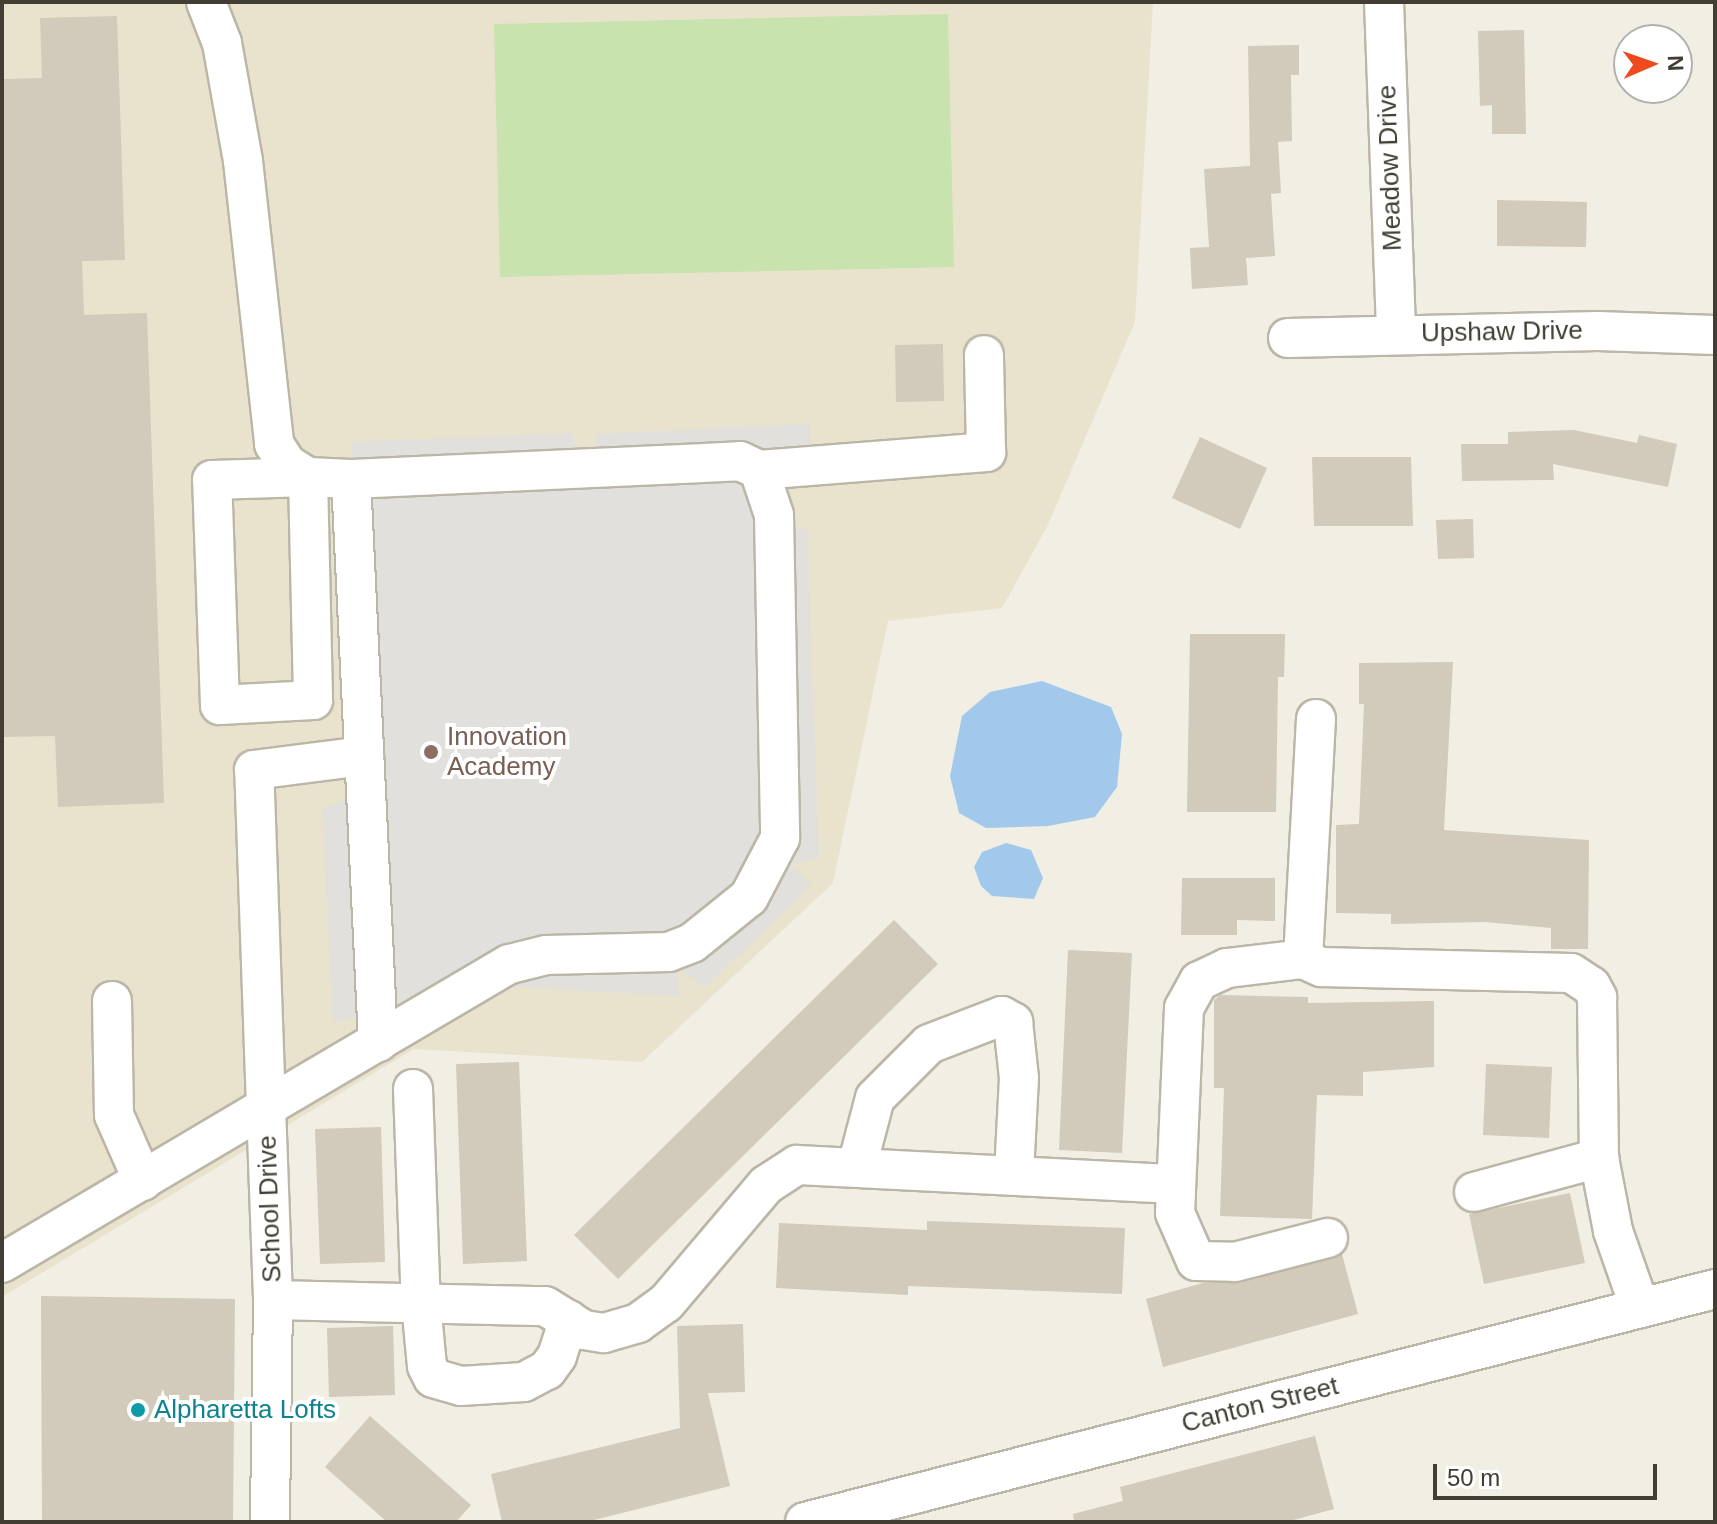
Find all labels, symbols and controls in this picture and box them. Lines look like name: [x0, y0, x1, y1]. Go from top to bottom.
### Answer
north arrow: [1613, 24, 1693, 104]
text: N: [1663, 55, 1688, 72]
street label: Meadow Drive: [1372, 84, 1408, 252]
street label: Upshaw Drive: [1421, 315, 1583, 349]
place label: Innovation Academy: [447, 721, 567, 782]
marker: Innovation Academy: [422, 743, 440, 761]
street label: School Drive: [252, 1135, 288, 1283]
street label: Canton Street: [1178, 1370, 1342, 1440]
place label: Alpharetta Lofts: [154, 1394, 336, 1426]
marker: Alpharetta Lofts: [129, 1401, 147, 1419]
scale bar: [1437, 1448, 1661, 1498]
text: 50 m: [1447, 1464, 1500, 1491]

